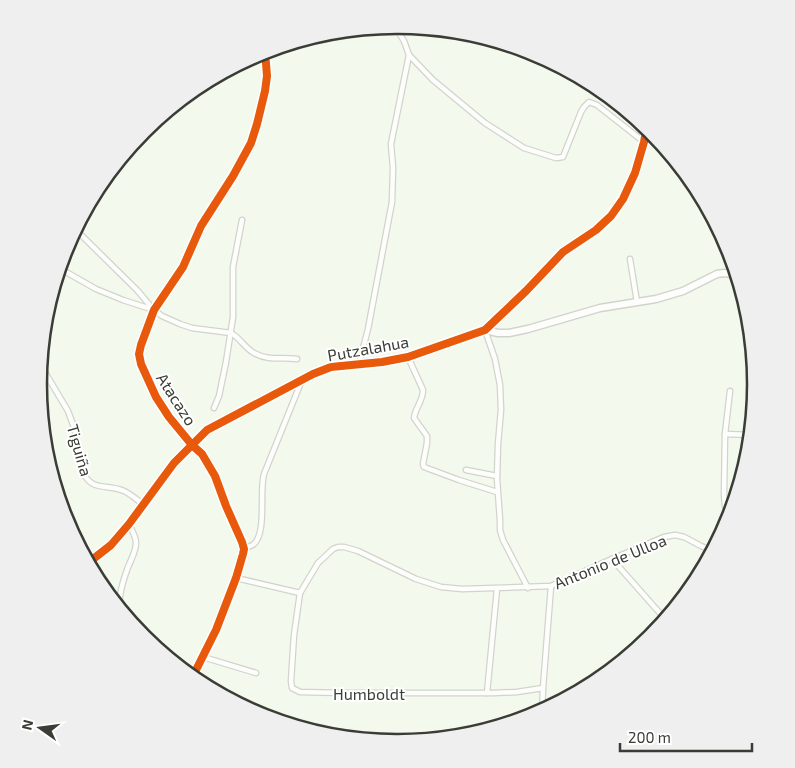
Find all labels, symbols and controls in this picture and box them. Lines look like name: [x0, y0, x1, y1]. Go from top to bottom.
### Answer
street label: Putzalahua: [326, 331, 410, 365]
street label: Atacazo: [153, 369, 201, 429]
street label: Tiguiña: [64, 422, 96, 478]
street label: Antonio de Ulloa: [551, 530, 669, 592]
street label: Humboldt: [333, 684, 405, 703]
north arrow: [15, 703, 65, 753]
text: N: [17, 718, 36, 732]
scale bar: [620, 720, 752, 752]
text: 200 m: [628, 728, 671, 746]

